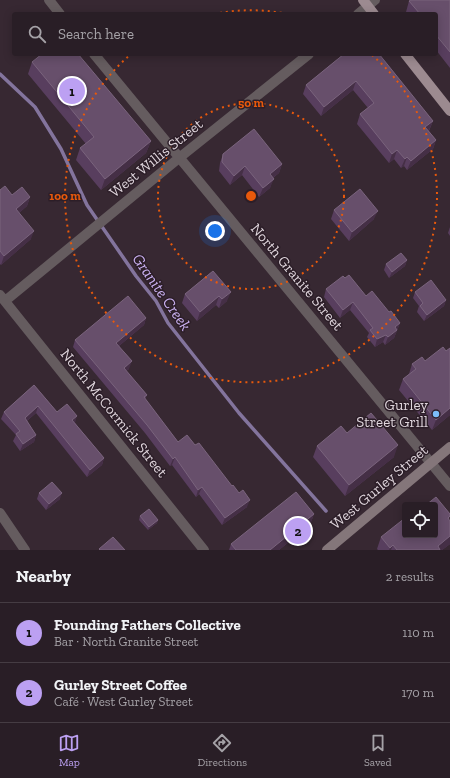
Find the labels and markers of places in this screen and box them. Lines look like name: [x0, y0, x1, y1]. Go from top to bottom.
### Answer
pin: 1: [59, 76, 85, 106]
centre of rings: [244, 189, 258, 203]
place label: Gurley Street Grill: [356, 396, 428, 431]
marker: Gurley Street Grill: [431, 409, 441, 419]
pin: 2: [285, 516, 311, 546]

